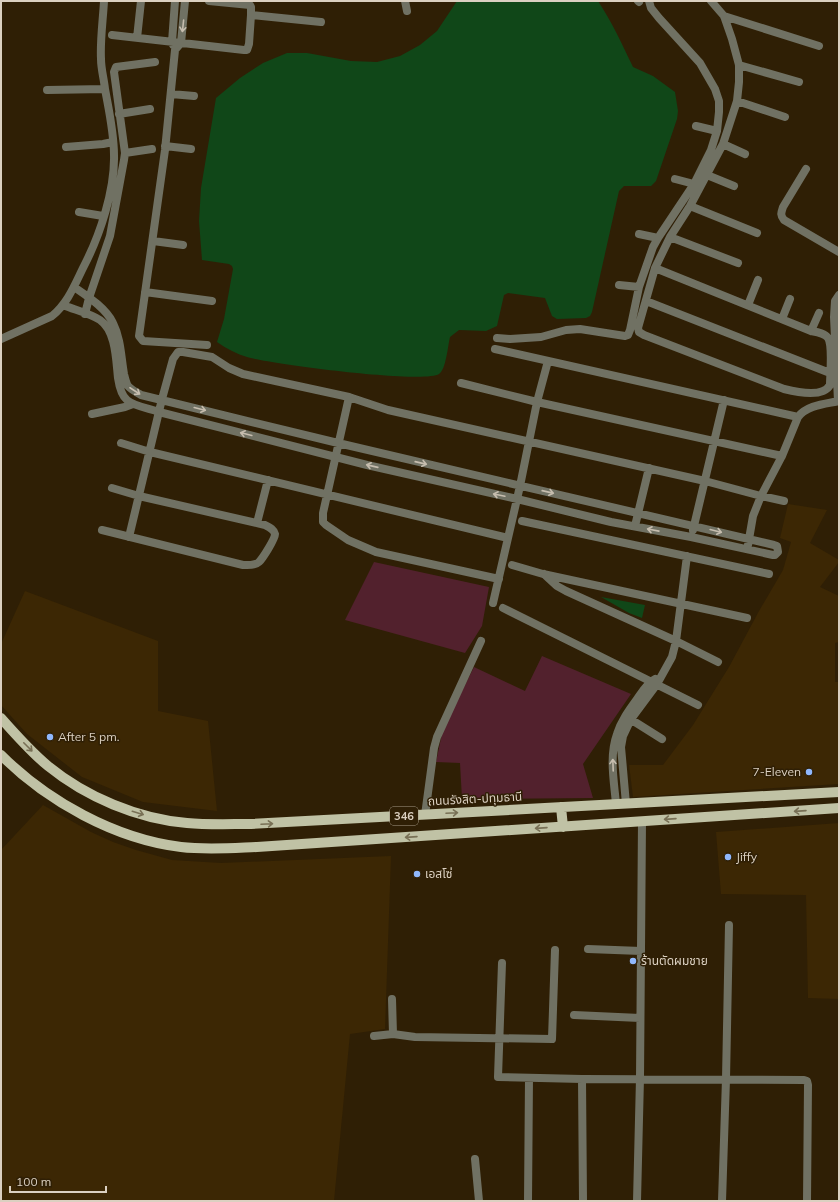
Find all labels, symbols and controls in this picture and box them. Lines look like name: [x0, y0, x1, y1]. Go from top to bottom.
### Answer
one-way arrow: [179, 19, 186, 32]
one-way arrow: [129, 387, 140, 395]
one-way arrow: [193, 405, 206, 413]
one-way arrow: [240, 429, 253, 437]
one-way arrow: [415, 459, 428, 467]
one-way arrow: [366, 462, 379, 470]
one-way arrow: [541, 489, 554, 497]
one-way arrow: [493, 491, 506, 499]
one-way arrow: [647, 526, 660, 534]
one-way arrow: [709, 528, 722, 536]
place label: After 5 pm.: [58, 729, 119, 744]
marker: After 5 pm.: [45, 732, 55, 742]
one-way arrow: [23, 742, 33, 752]
one-way arrow: [609, 759, 617, 772]
place label: 7-Eleven: [752, 764, 801, 779]
marker: 7-Eleven: [804, 767, 814, 777]
street label: ถนนรังสิต-ปทุมธานี: [427, 789, 523, 808]
road number: 346: [390, 807, 418, 825]
one-way arrow: [794, 807, 807, 814]
one-way arrow: [131, 810, 144, 817]
one-way arrow: [445, 810, 458, 817]
one-way arrow: [664, 816, 677, 823]
one-way arrow: [260, 820, 273, 827]
one-way arrow: [535, 824, 548, 832]
one-way arrow: [405, 833, 418, 840]
place label: Jiffy: [736, 849, 758, 864]
marker: Jiffy: [723, 852, 733, 862]
place label: เอสโซ่: [425, 866, 452, 881]
marker: เอสโซ่: [412, 869, 422, 879]
place label: ร้านตัดผมชาย: [641, 953, 708, 968]
marker: ร้านตัดผมชาย: [628, 956, 638, 966]
scale bar: [10, 1168, 106, 1194]
text: 100 m: [16, 1174, 51, 1189]

